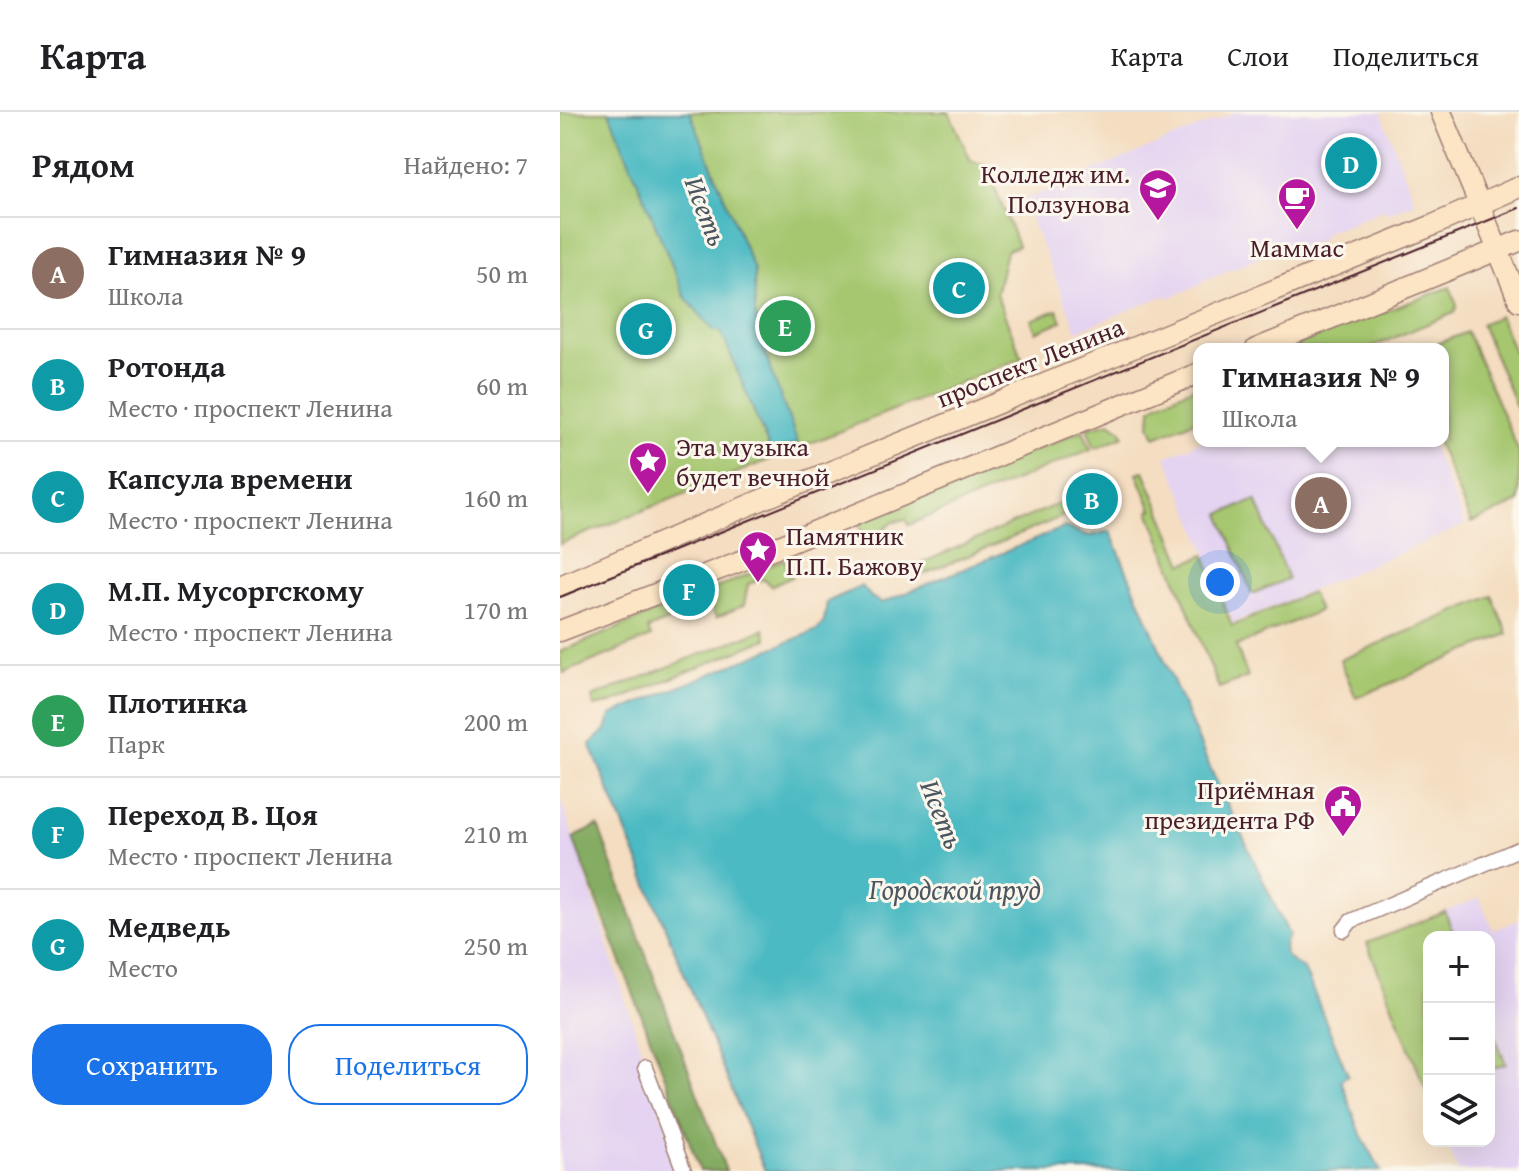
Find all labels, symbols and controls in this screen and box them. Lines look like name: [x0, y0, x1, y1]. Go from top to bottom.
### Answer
text: Карта: [40, 27, 146, 83]
text: Карта: [1111, 35, 1183, 76]
text: Слои: [1227, 35, 1289, 76]
text: Поделиться: [1333, 35, 1479, 76]
pin: D: [1325, 133, 1377, 193]
text: Рядом: [32, 140, 135, 189]
text: Найдено: 7: [404, 145, 528, 184]
place label: Колледж им. Ползунова: [981, 154, 1131, 223]
school or university icon: Колледж им. Ползунова: [1137, 167, 1179, 222]
water label: Исеть: [675, 170, 739, 252]
cafe icon: Маммас: [1276, 176, 1318, 231]
place label: Маммас: [1250, 228, 1344, 267]
text: Гимназия № 9: [108, 232, 306, 276]
text: A: [50, 254, 66, 293]
text: 50 m: [476, 254, 528, 293]
pin: C: [933, 258, 985, 318]
text: Школа: [108, 276, 183, 315]
pin: E: [759, 296, 811, 356]
pin: G: [620, 299, 672, 359]
street label: проспект Ленина: [930, 306, 1130, 417]
popup: [1193, 343, 1449, 447]
text: Ротонда: [108, 344, 226, 388]
text: Гимназия № 9: [1222, 354, 1420, 398]
text: B: [50, 366, 66, 405]
text: 60 m: [476, 366, 528, 405]
text: Место · проспект Ленина: [108, 388, 393, 427]
text: Школа: [1222, 398, 1297, 437]
place label: Эта музыка будет вечной: [676, 427, 830, 496]
place icon: Эта музыка будет вечной: [627, 440, 669, 495]
text: Капсула времени: [108, 456, 353, 500]
pin: B: [1066, 469, 1118, 529]
pin: A: [1295, 473, 1347, 533]
text: C: [51, 478, 65, 517]
text: 160 m: [463, 478, 528, 517]
text: Место · проспект Ленина: [108, 500, 393, 539]
place label: Памятник П.П. Бажову: [786, 516, 923, 585]
place icon: Памятник П.П. Бажову: [737, 529, 779, 584]
pin: F: [663, 560, 715, 620]
your location: [1200, 562, 1240, 602]
text: М.П. Мусоргскому: [108, 568, 364, 612]
text: D: [50, 590, 66, 629]
text: 170 m: [463, 590, 528, 629]
text: Место · проспект Ленина: [108, 612, 393, 651]
text: Плотинка: [108, 680, 248, 724]
text: E: [51, 702, 65, 741]
text: 200 m: [463, 702, 528, 741]
text: Парк: [108, 724, 165, 763]
place label: Приёмная президента РФ: [1144, 770, 1315, 839]
water label: Исеть: [911, 773, 975, 855]
public building icon: Приёмная президента РФ: [1322, 783, 1364, 838]
text: Переход В. Цоя: [108, 792, 318, 836]
text: F: [51, 814, 65, 853]
text: 210 m: [463, 814, 528, 853]
text: Место · проспект Ленина: [108, 836, 393, 875]
water label: Городской пруд: [868, 868, 1041, 909]
text: Медведь: [108, 904, 231, 948]
text: G: [50, 926, 66, 965]
text: 250 m: [463, 926, 528, 965]
map controls: [1423, 931, 1495, 1147]
button: +: [1423, 931, 1495, 1003]
text: Место: [108, 948, 178, 987]
button: −: [1423, 1003, 1495, 1075]
button: Сохранить: [32, 1024, 272, 1105]
button: Поделиться: [288, 1024, 528, 1105]
button: layers: [1423, 1075, 1495, 1147]

